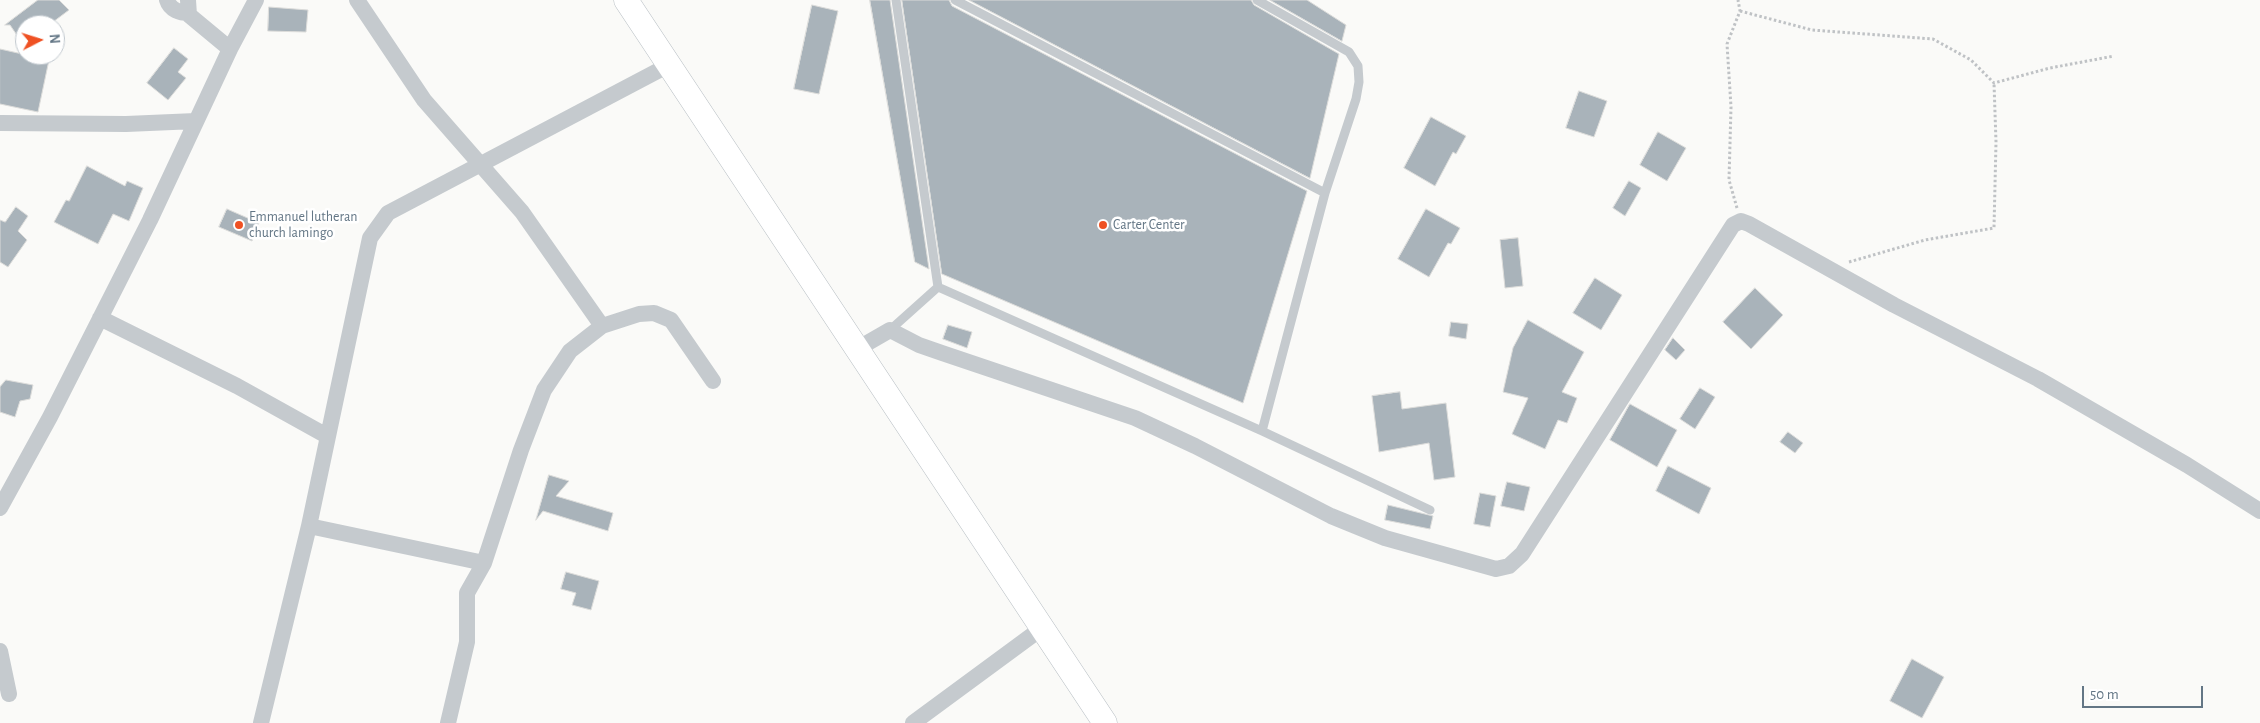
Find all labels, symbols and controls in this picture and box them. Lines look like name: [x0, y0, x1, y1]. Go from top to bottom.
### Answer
north arrow: [15, 15, 65, 65]
text: N: [47, 33, 61, 44]
place label: Emmanuel lutheran church lamingo: [249, 209, 357, 242]
place label: Carter Center: [1113, 217, 1185, 233]
marker: Emmanuel lutheran church lamingo: [233, 219, 245, 231]
marker: Carter Center: [1097, 219, 1109, 231]
scale bar: [2085, 676, 2206, 708]
text: 50 m: [2090, 687, 2119, 702]

